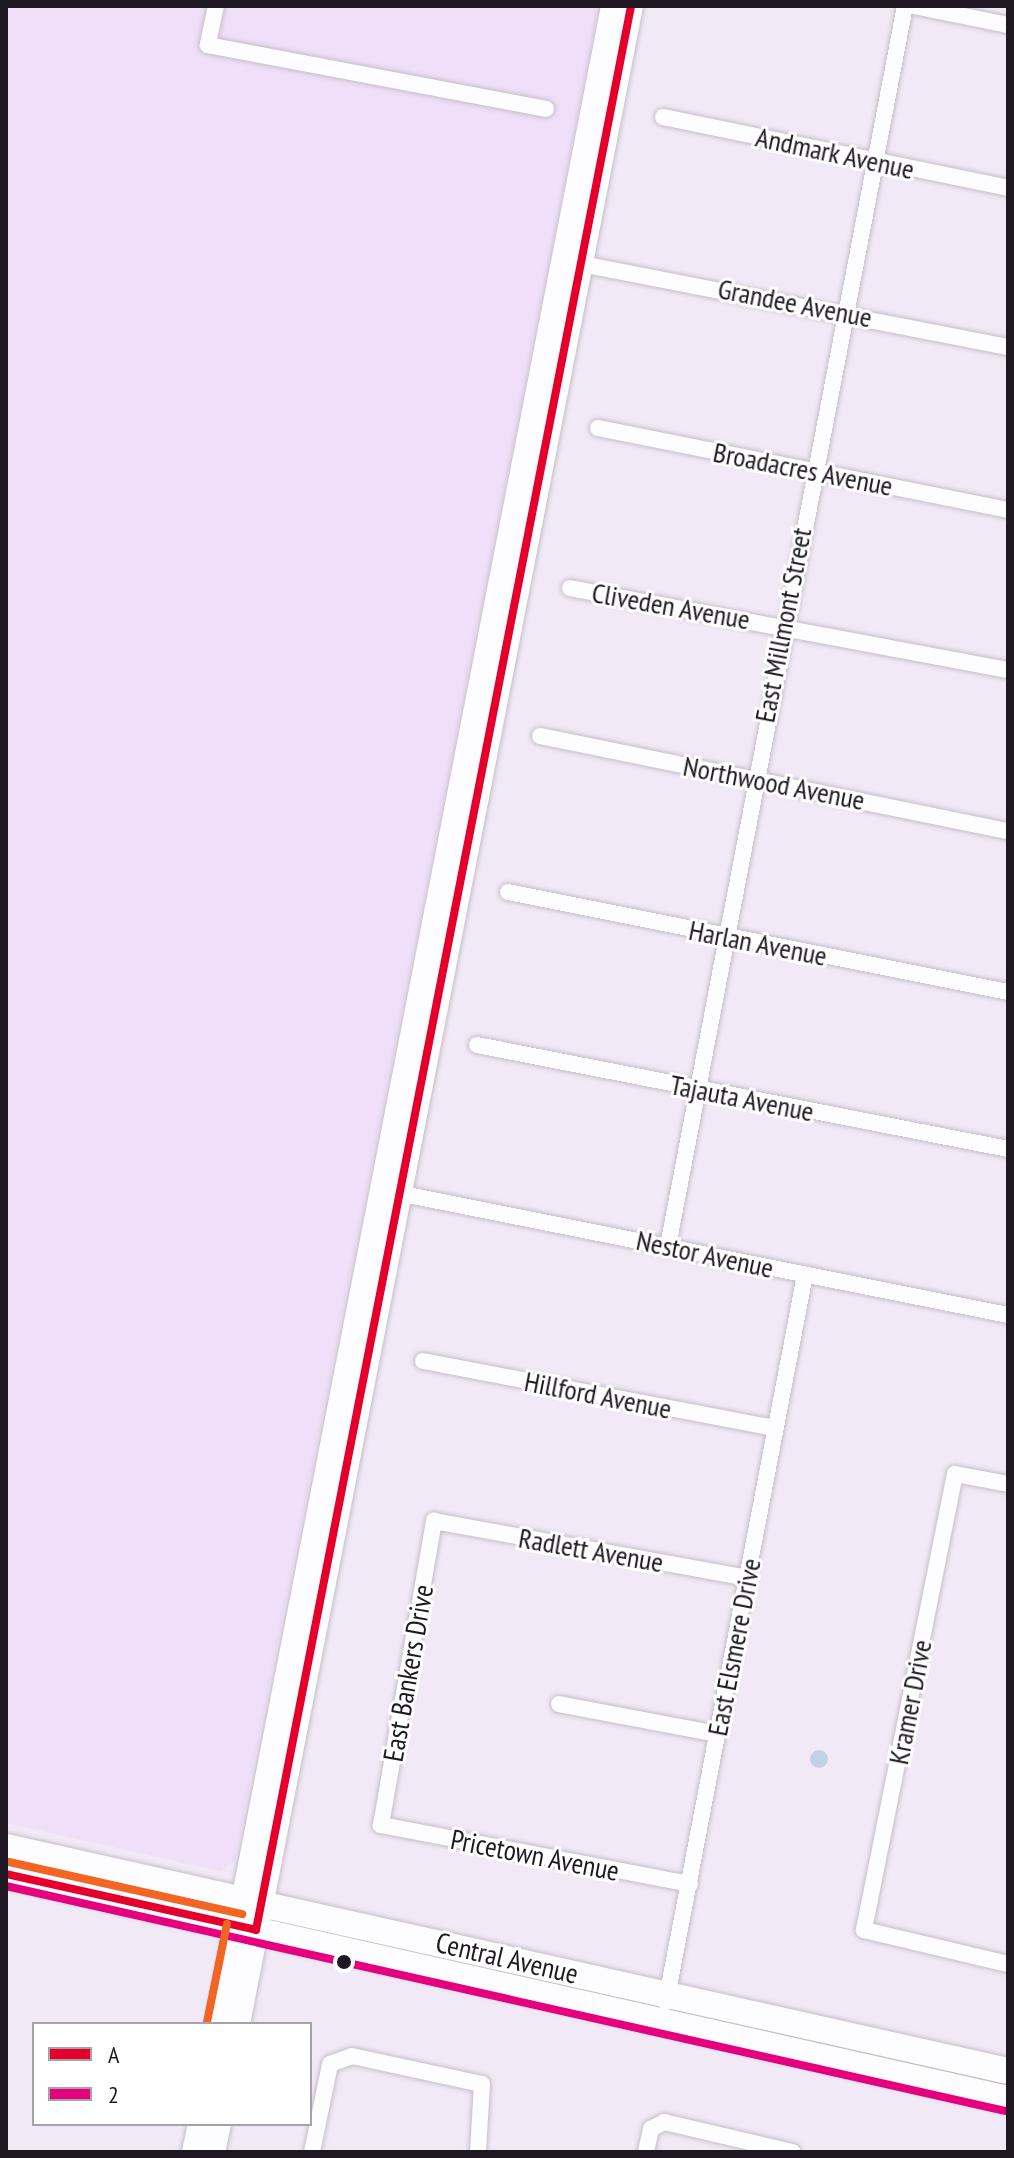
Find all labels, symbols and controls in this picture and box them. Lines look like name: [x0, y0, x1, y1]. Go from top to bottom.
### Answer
street label: Andmark Avenue: [752, 120, 918, 186]
street label: Grandee Avenue: [715, 272, 875, 334]
street label: Broadacres Avenue: [710, 435, 896, 503]
street label: East Millmont Street: [748, 525, 818, 725]
street label: Cliveden Avenue: [589, 576, 753, 636]
street label: Northwood Avenue: [680, 749, 868, 817]
street label: Harlan Avenue: [686, 913, 830, 973]
street label: Tajauta Avenue: [667, 1068, 817, 1128]
street label: Nestor Avenue: [633, 1223, 777, 1285]
street label: Hillford Avenue: [521, 1364, 675, 1426]
street label: Radlett Avenue: [516, 1521, 666, 1579]
street label: East Elsmere Drive: [700, 1555, 768, 1739]
street label: East Bankers Drive: [376, 1582, 440, 1764]
street label: Kramer Drive: [881, 1637, 939, 1767]
street label: Pricetown Avenue: [448, 1822, 622, 1888]
street label: Central Avenue: [432, 1925, 582, 1991]
unlabelled marker: [336, 1954, 352, 1970]
legend: [32, 2022, 312, 2126]
text: A: [108, 2039, 119, 2070]
text: 2: [108, 2079, 119, 2110]

